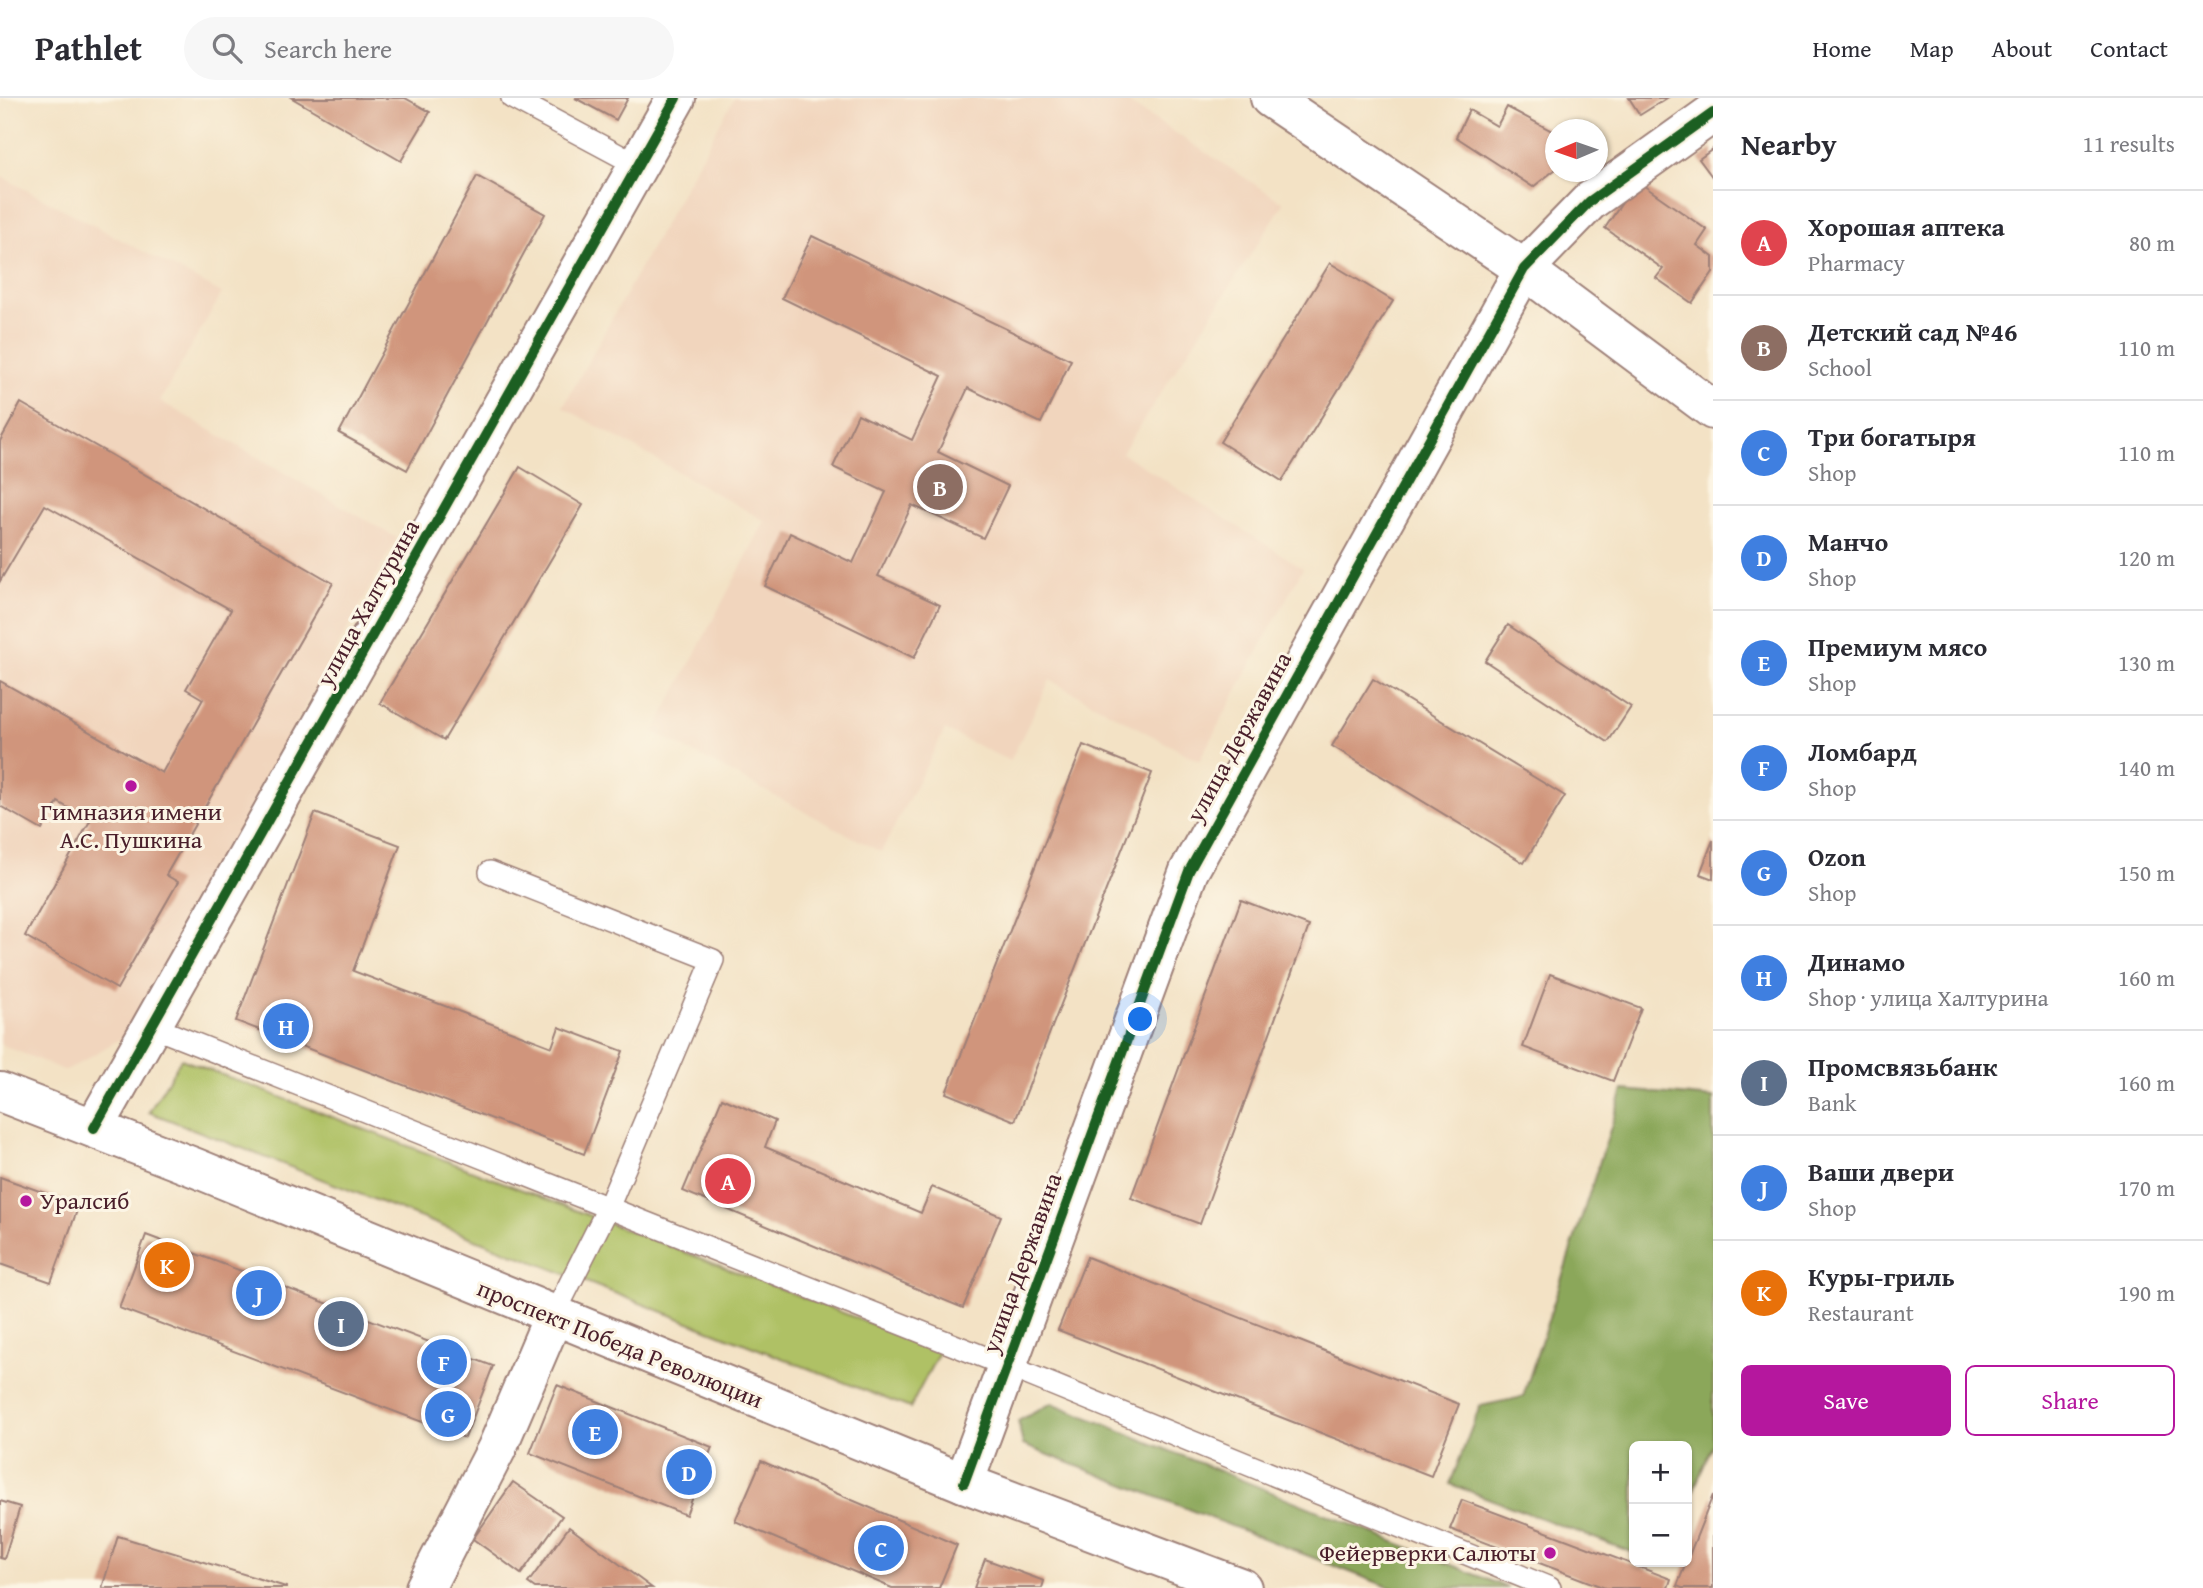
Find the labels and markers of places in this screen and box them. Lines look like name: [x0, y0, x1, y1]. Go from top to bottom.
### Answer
pin: B: [917, 461, 963, 513]
marker: Гимназия имени А.С. Пушкина: [123, 778, 139, 794]
place label: Гимназия имени А.С. Пушкина: [40, 794, 222, 857]
pin: H: [263, 1000, 309, 1052]
pin: A: [705, 1155, 751, 1207]
place label: Уралсиб: [40, 1183, 129, 1218]
marker: Уралсиб: [18, 1193, 34, 1209]
pin: K: [144, 1239, 190, 1291]
pin: J: [236, 1267, 282, 1319]
pin: I: [318, 1298, 364, 1350]
pin: F: [421, 1336, 467, 1388]
pin: G: [425, 1388, 471, 1440]
pin: E: [572, 1406, 618, 1458]
pin: D: [666, 1446, 712, 1498]
pin: C: [858, 1522, 904, 1574]
place label: Фейерверки Салюты: [1319, 1535, 1536, 1570]
marker: Фейерверки Салюты: [1542, 1545, 1558, 1561]

